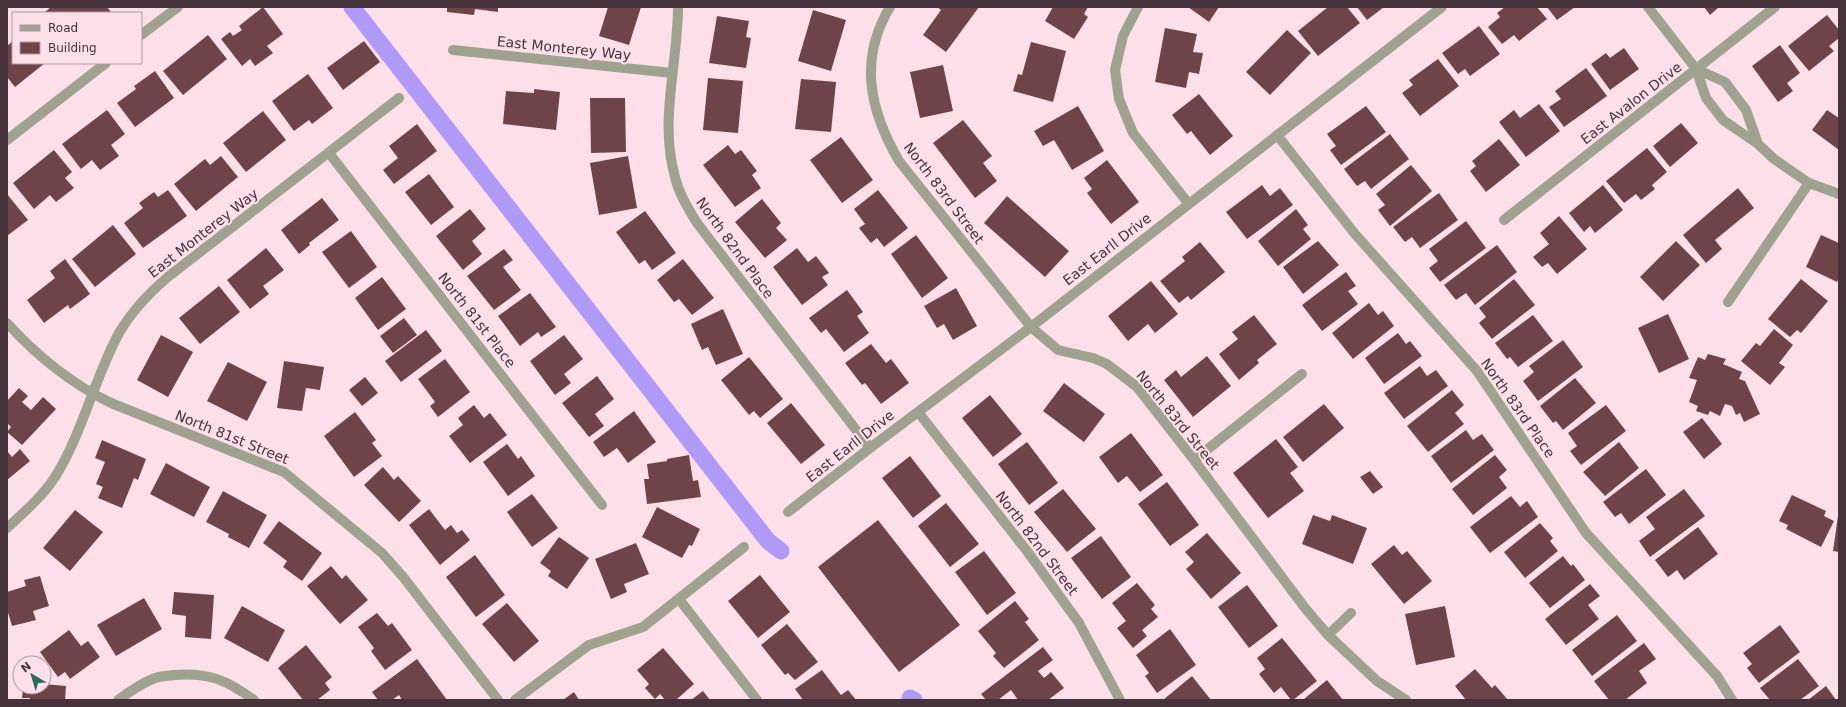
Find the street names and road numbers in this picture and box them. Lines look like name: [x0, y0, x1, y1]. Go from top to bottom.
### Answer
street label: East Monterey Way: [496, 33, 632, 63]
street label: East Avalon Drive: [1577, 59, 1685, 147]
street label: North 83rd Street: [901, 139, 988, 247]
street label: East Monterey Way: [145, 185, 261, 281]
street label: North 82nd Place: [693, 194, 777, 302]
street label: East Earll Drive: [1060, 210, 1154, 288]
street label: North 81st Place: [435, 269, 519, 371]
street label: North 83rd Place: [1478, 355, 1558, 461]
street label: North 83rd Street: [1133, 367, 1223, 473]
street label: North 81st Street: [173, 407, 292, 467]
street label: East Earll Drive: [803, 407, 897, 485]
street label: North 82nd Street: [993, 488, 1082, 599]

